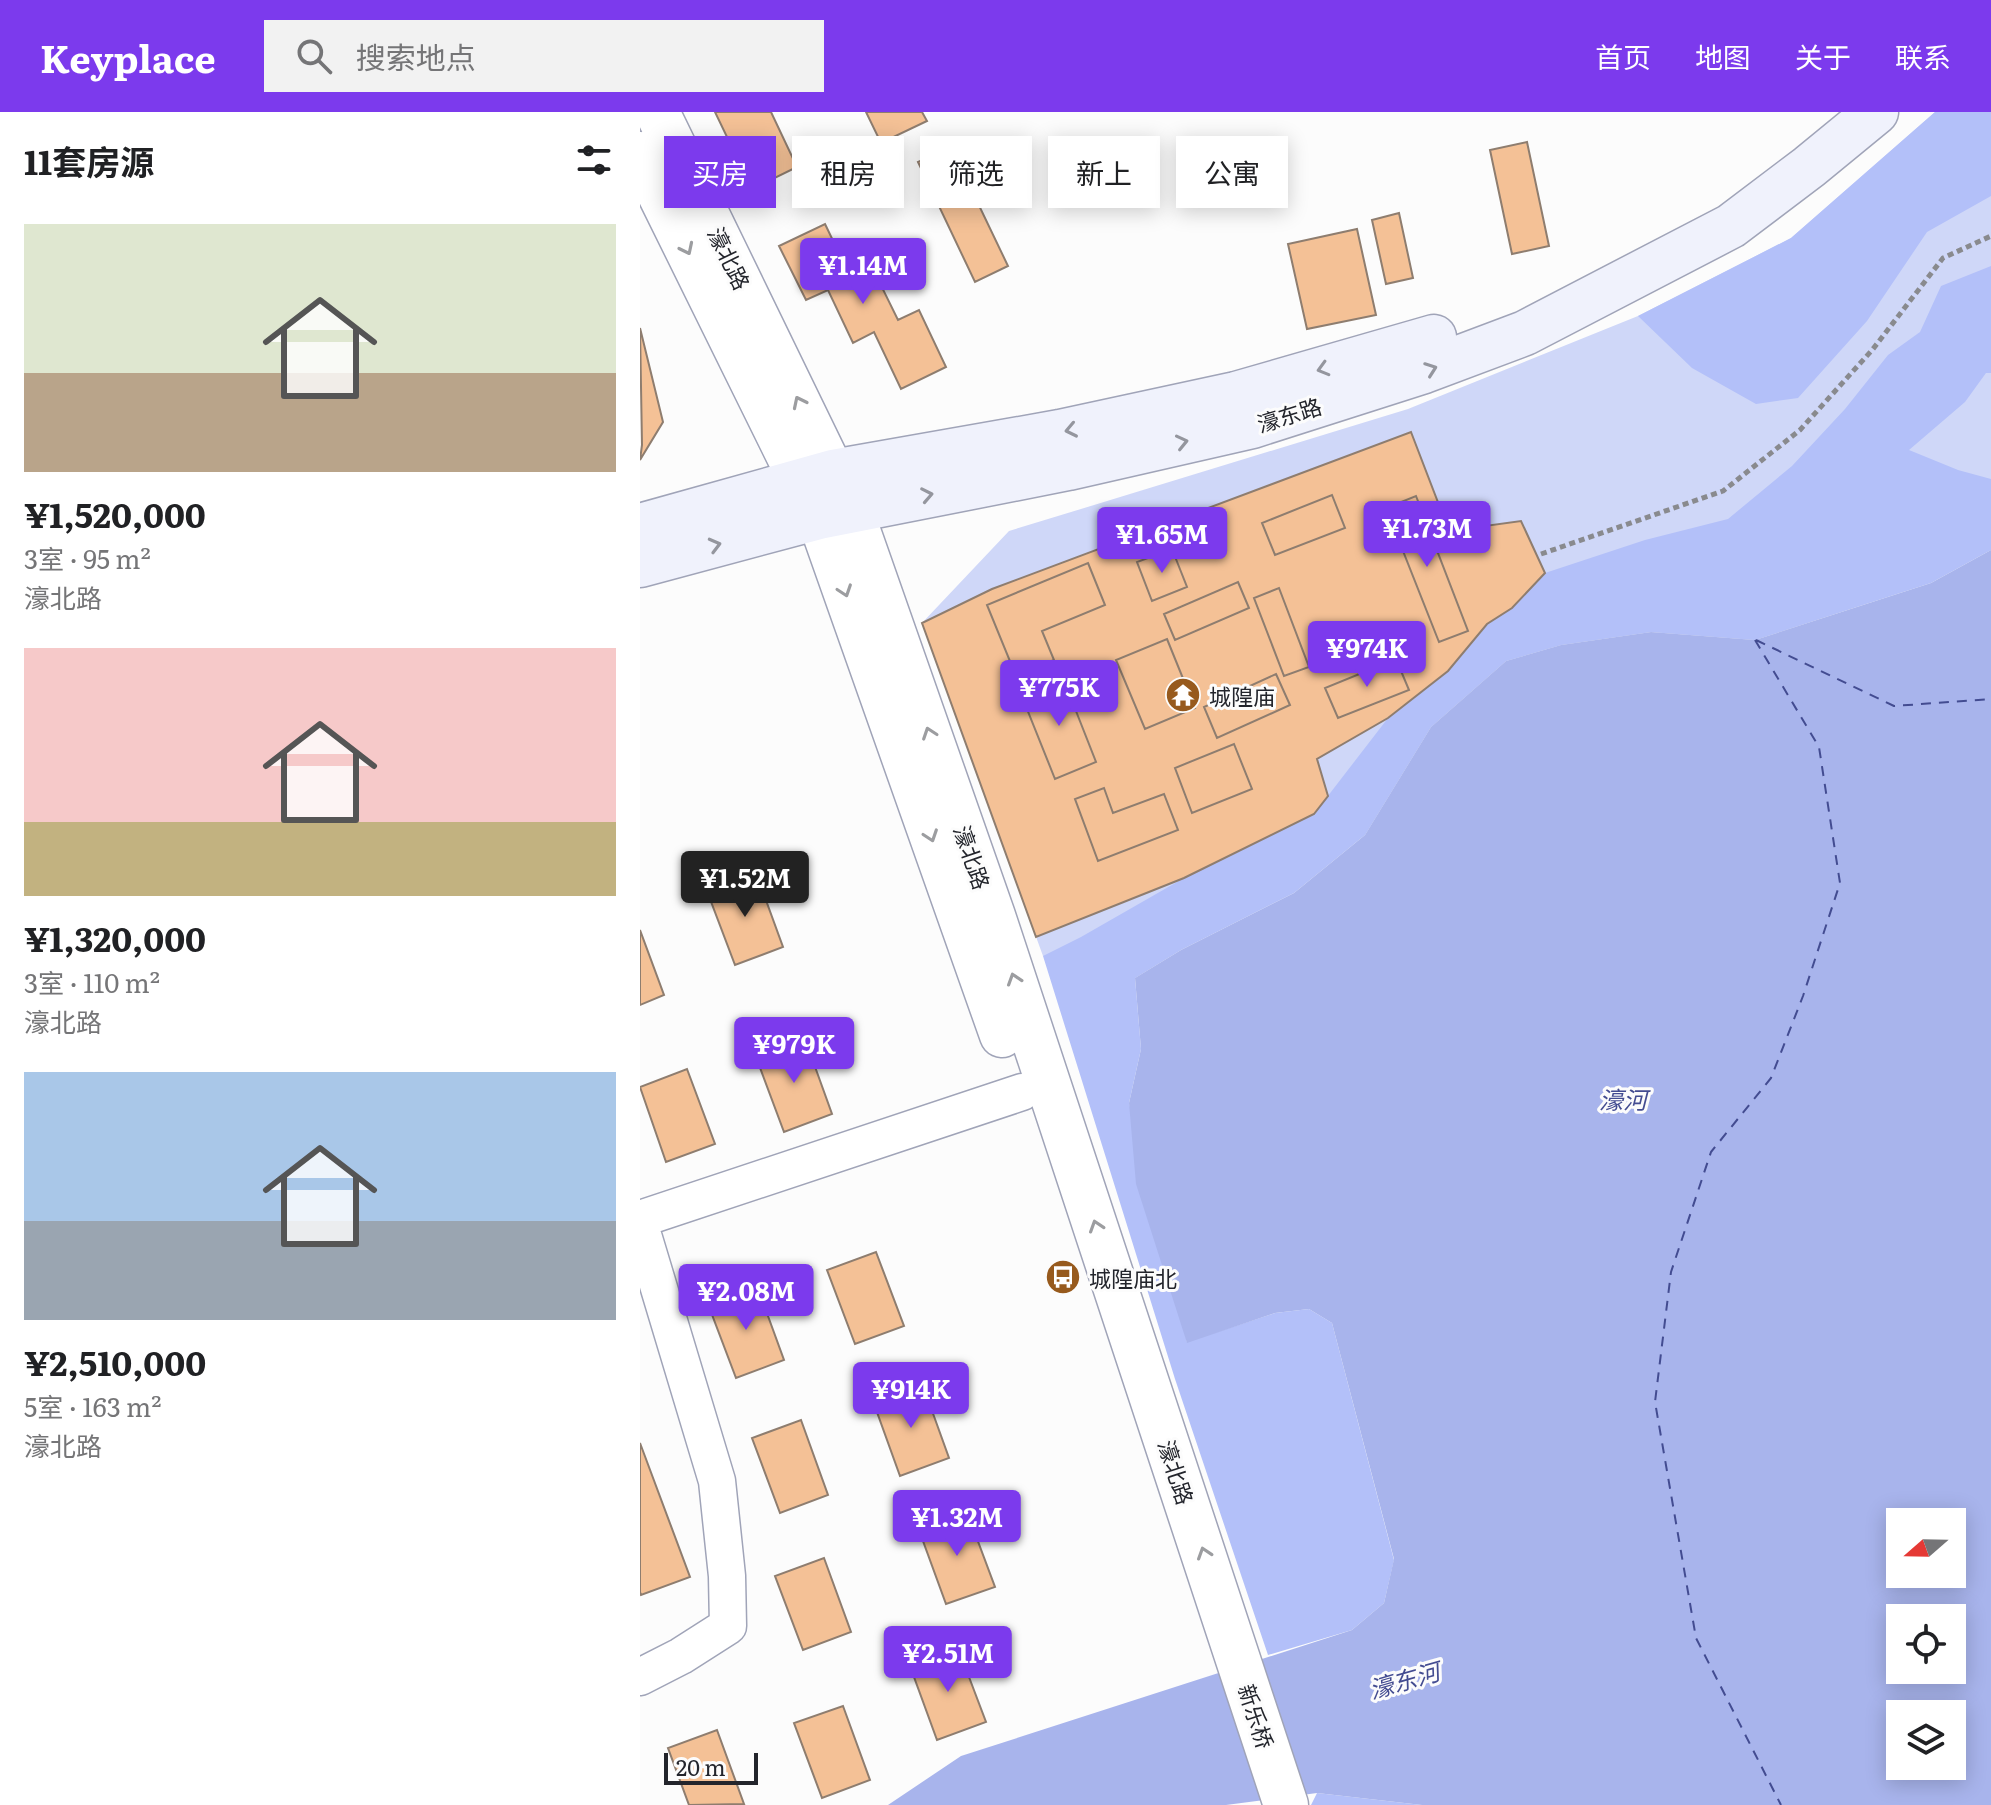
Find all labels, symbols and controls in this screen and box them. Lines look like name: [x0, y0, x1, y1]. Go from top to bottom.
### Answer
search box: [264, 20, 824, 92]
text: Keyplace: [40, 28, 216, 85]
icon: search: [292, 34, 336, 78]
text: 搜索地点: [356, 34, 476, 78]
text: 首页: [1595, 35, 1651, 77]
text: 地图: [1695, 35, 1751, 77]
text: 关于: [1795, 35, 1851, 77]
text: 联系: [1895, 35, 1951, 77]
text: 11套房源: [24, 135, 154, 185]
chip: 买房: [664, 136, 776, 208]
chip: 租房: [792, 136, 904, 208]
chip: 筛选: [920, 136, 1032, 208]
chip: 新上: [1048, 136, 1160, 208]
chip: 公寓: [1176, 136, 1288, 208]
icon: filters: [572, 138, 616, 182]
street label: 濠北路: [701, 221, 759, 295]
pin: ¥1.14M: [798, 238, 928, 306]
one-way arrow: [677, 241, 693, 256]
text: ¥1.14M: [818, 244, 908, 283]
icon: home: [248, 276, 392, 420]
one-way arrow: [1317, 360, 1331, 376]
one-way arrow: [1423, 362, 1437, 379]
street label: 濠东路: [1253, 389, 1325, 439]
one-way arrow: [793, 396, 809, 410]
one-way arrow: [1064, 421, 1078, 438]
one-way arrow: [1174, 434, 1188, 451]
text: ¥1,520,000: [24, 488, 206, 538]
one-way arrow: [921, 488, 934, 505]
pin: ¥1.73M: [1362, 501, 1492, 569]
pin: ¥1.65M: [1097, 507, 1227, 575]
text: ¥1.73M: [1382, 507, 1472, 546]
text: ¥1.65M: [1115, 513, 1209, 552]
one-way arrow: [708, 537, 722, 554]
text: 3室 · 95 m²: [24, 538, 151, 577]
text: 濠北路: [24, 577, 102, 616]
one-way arrow: [835, 583, 852, 597]
pin: ¥974K: [1311, 621, 1423, 689]
text: ¥974K: [1326, 627, 1408, 666]
pin: ¥775K: [1003, 660, 1115, 728]
text: ¥775K: [1018, 666, 1100, 705]
temple icon: 城隍庙: [1164, 676, 1202, 714]
place label: 城隍庙: [1209, 679, 1275, 712]
icon: home: [248, 700, 392, 844]
one-way arrow: [923, 727, 939, 741]
street label: 濠北路: [947, 820, 999, 894]
one-way arrow: [922, 828, 938, 842]
pin: ¥1.52M: [680, 851, 810, 919]
text: ¥1.52M: [699, 857, 791, 896]
text: ¥1,320,000: [24, 912, 206, 962]
text: 3室 · 110 m²: [24, 962, 160, 1001]
one-way arrow: [1008, 973, 1024, 987]
text: 濠北路: [24, 1001, 102, 1040]
pin: ¥979K: [738, 1017, 850, 1085]
text: ¥979K: [752, 1023, 836, 1062]
water label: 濠河: [1599, 1081, 1651, 1116]
icon: home: [248, 1124, 392, 1268]
one-way arrow: [1090, 1219, 1106, 1233]
bus stop icon: 城隍庙北: [1044, 1258, 1082, 1296]
place label: 城隍庙北: [1089, 1261, 1177, 1294]
pin: ¥2.08M: [681, 1264, 811, 1332]
text: ¥2.08M: [697, 1270, 795, 1309]
text: ¥2,510,000: [24, 1336, 206, 1386]
pin: ¥914K: [855, 1362, 967, 1430]
text: ¥914K: [871, 1368, 951, 1407]
text: 5室 · 163 m²: [24, 1386, 162, 1425]
text: 濠北路: [24, 1425, 102, 1464]
street label: 濠北路: [1151, 1436, 1203, 1508]
pin: ¥1.32M: [892, 1490, 1022, 1558]
text: ¥1.32M: [911, 1496, 1003, 1535]
north arrow: [1886, 1508, 1966, 1588]
map controls: [1886, 1508, 1966, 1780]
one-way arrow: [1197, 1546, 1213, 1560]
button: locate: [1886, 1604, 1966, 1684]
pin: ¥2.51M: [883, 1626, 1013, 1694]
text: ¥2.51M: [902, 1632, 994, 1671]
water label: 濠东河: [1365, 1651, 1447, 1706]
street label: 新乐桥: [1231, 1680, 1283, 1752]
button: layers: [1886, 1700, 1966, 1780]
scale bar: [664, 1749, 758, 1785]
text: 20 m: [676, 1750, 726, 1783]

